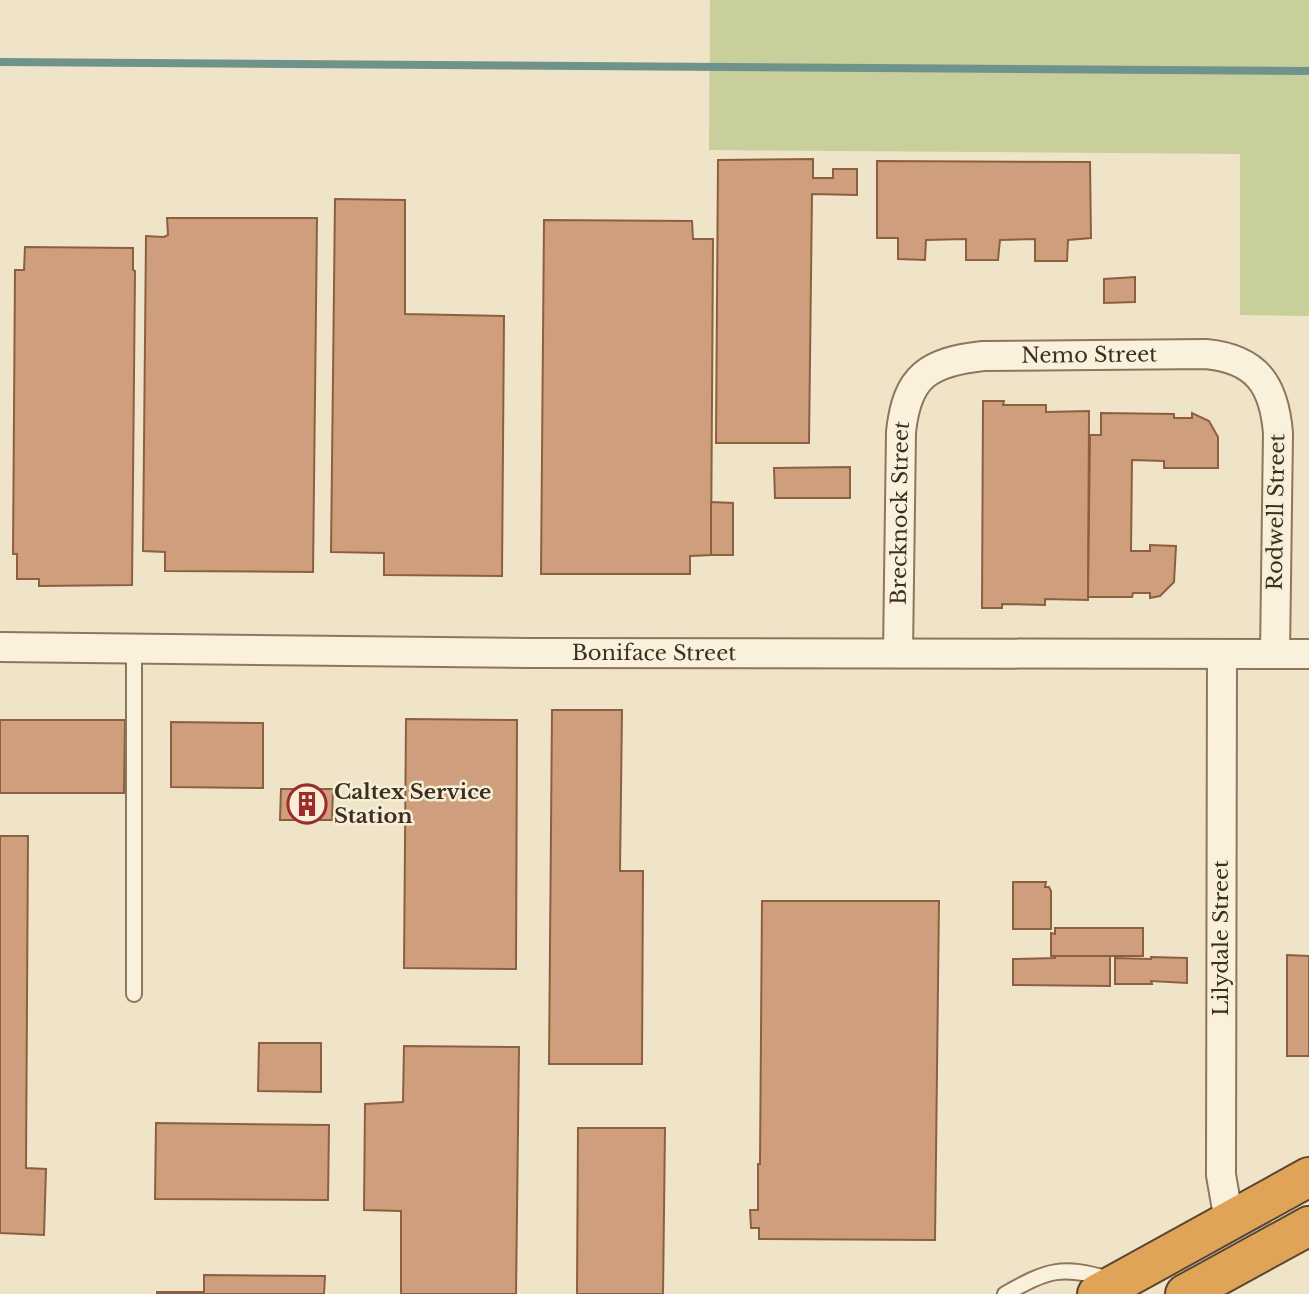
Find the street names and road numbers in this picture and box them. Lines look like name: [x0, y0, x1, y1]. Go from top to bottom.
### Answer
street label: Nemo Street: [1021, 341, 1157, 369]
street label: Brecknock Street: [886, 419, 915, 605]
street label: Rodwell Street: [1262, 433, 1290, 590]
street label: Boniface Street: [572, 640, 736, 666]
street label: Lilydale Street: [1208, 860, 1234, 1016]

